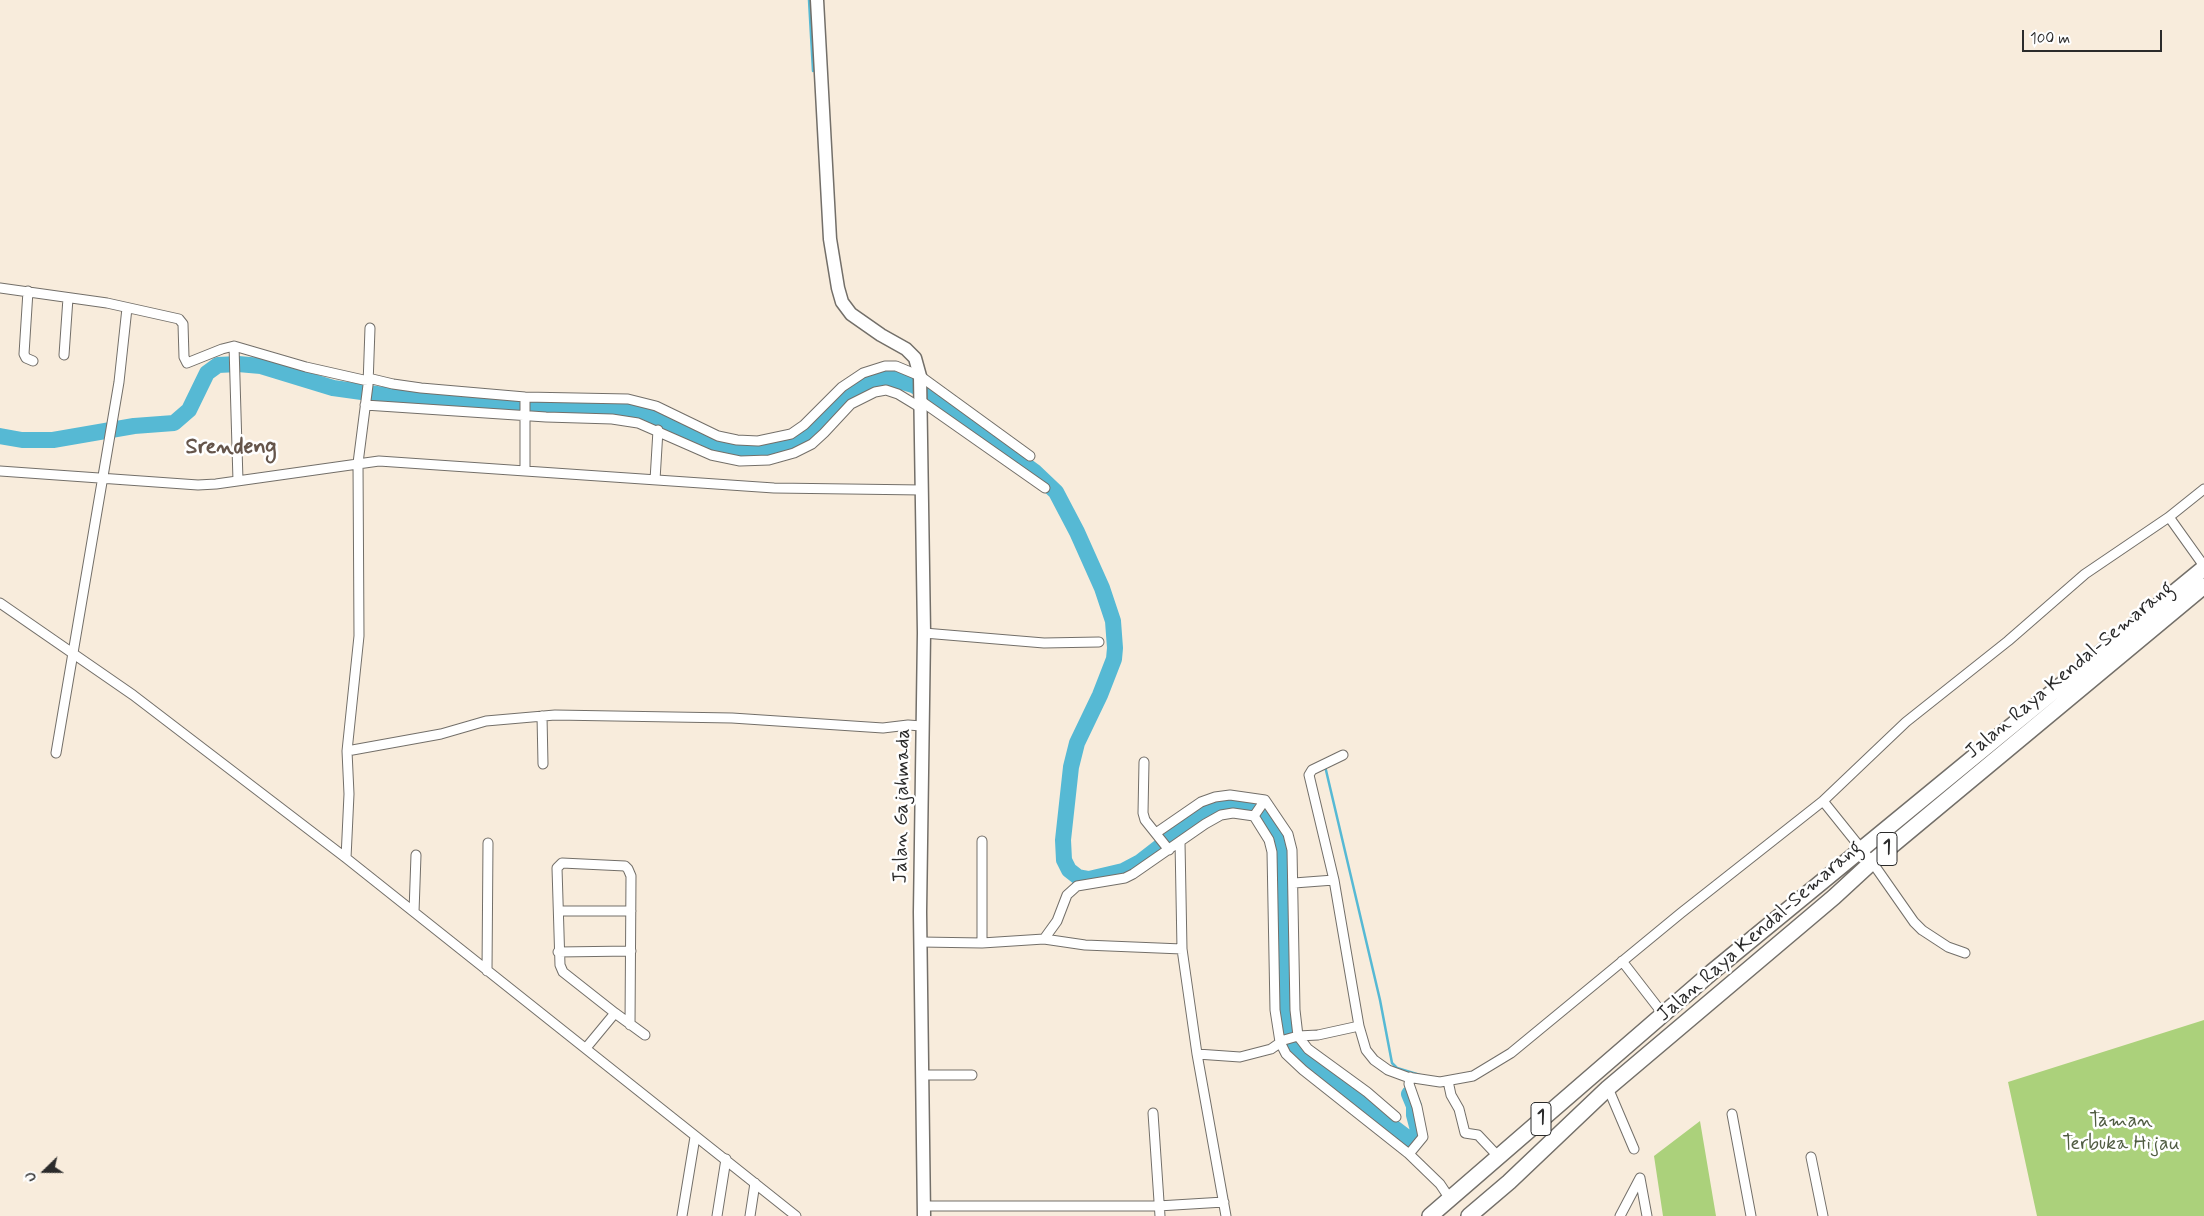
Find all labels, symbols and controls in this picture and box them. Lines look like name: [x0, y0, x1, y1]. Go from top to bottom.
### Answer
scale bar: [2024, 20, 2164, 52]
text: 100 m: [2030, 29, 2070, 49]
district label: Srendeng: [185, 435, 277, 461]
street label: Jalan Raya Kendal-Semarang: [1961, 577, 2179, 765]
street label: Jalan Gajahmada: [890, 728, 916, 884]
road number: 1: [1877, 832, 1897, 866]
street label: Jalan Raya Kendal-Semarang: [1653, 836, 1867, 1028]
road number: 1: [1531, 1102, 1551, 1136]
park label: Taman Terbuka Hijau: [2062, 1110, 2180, 1157]
north arrow: [20, 1146, 70, 1196]
text: U: [21, 1169, 41, 1184]

